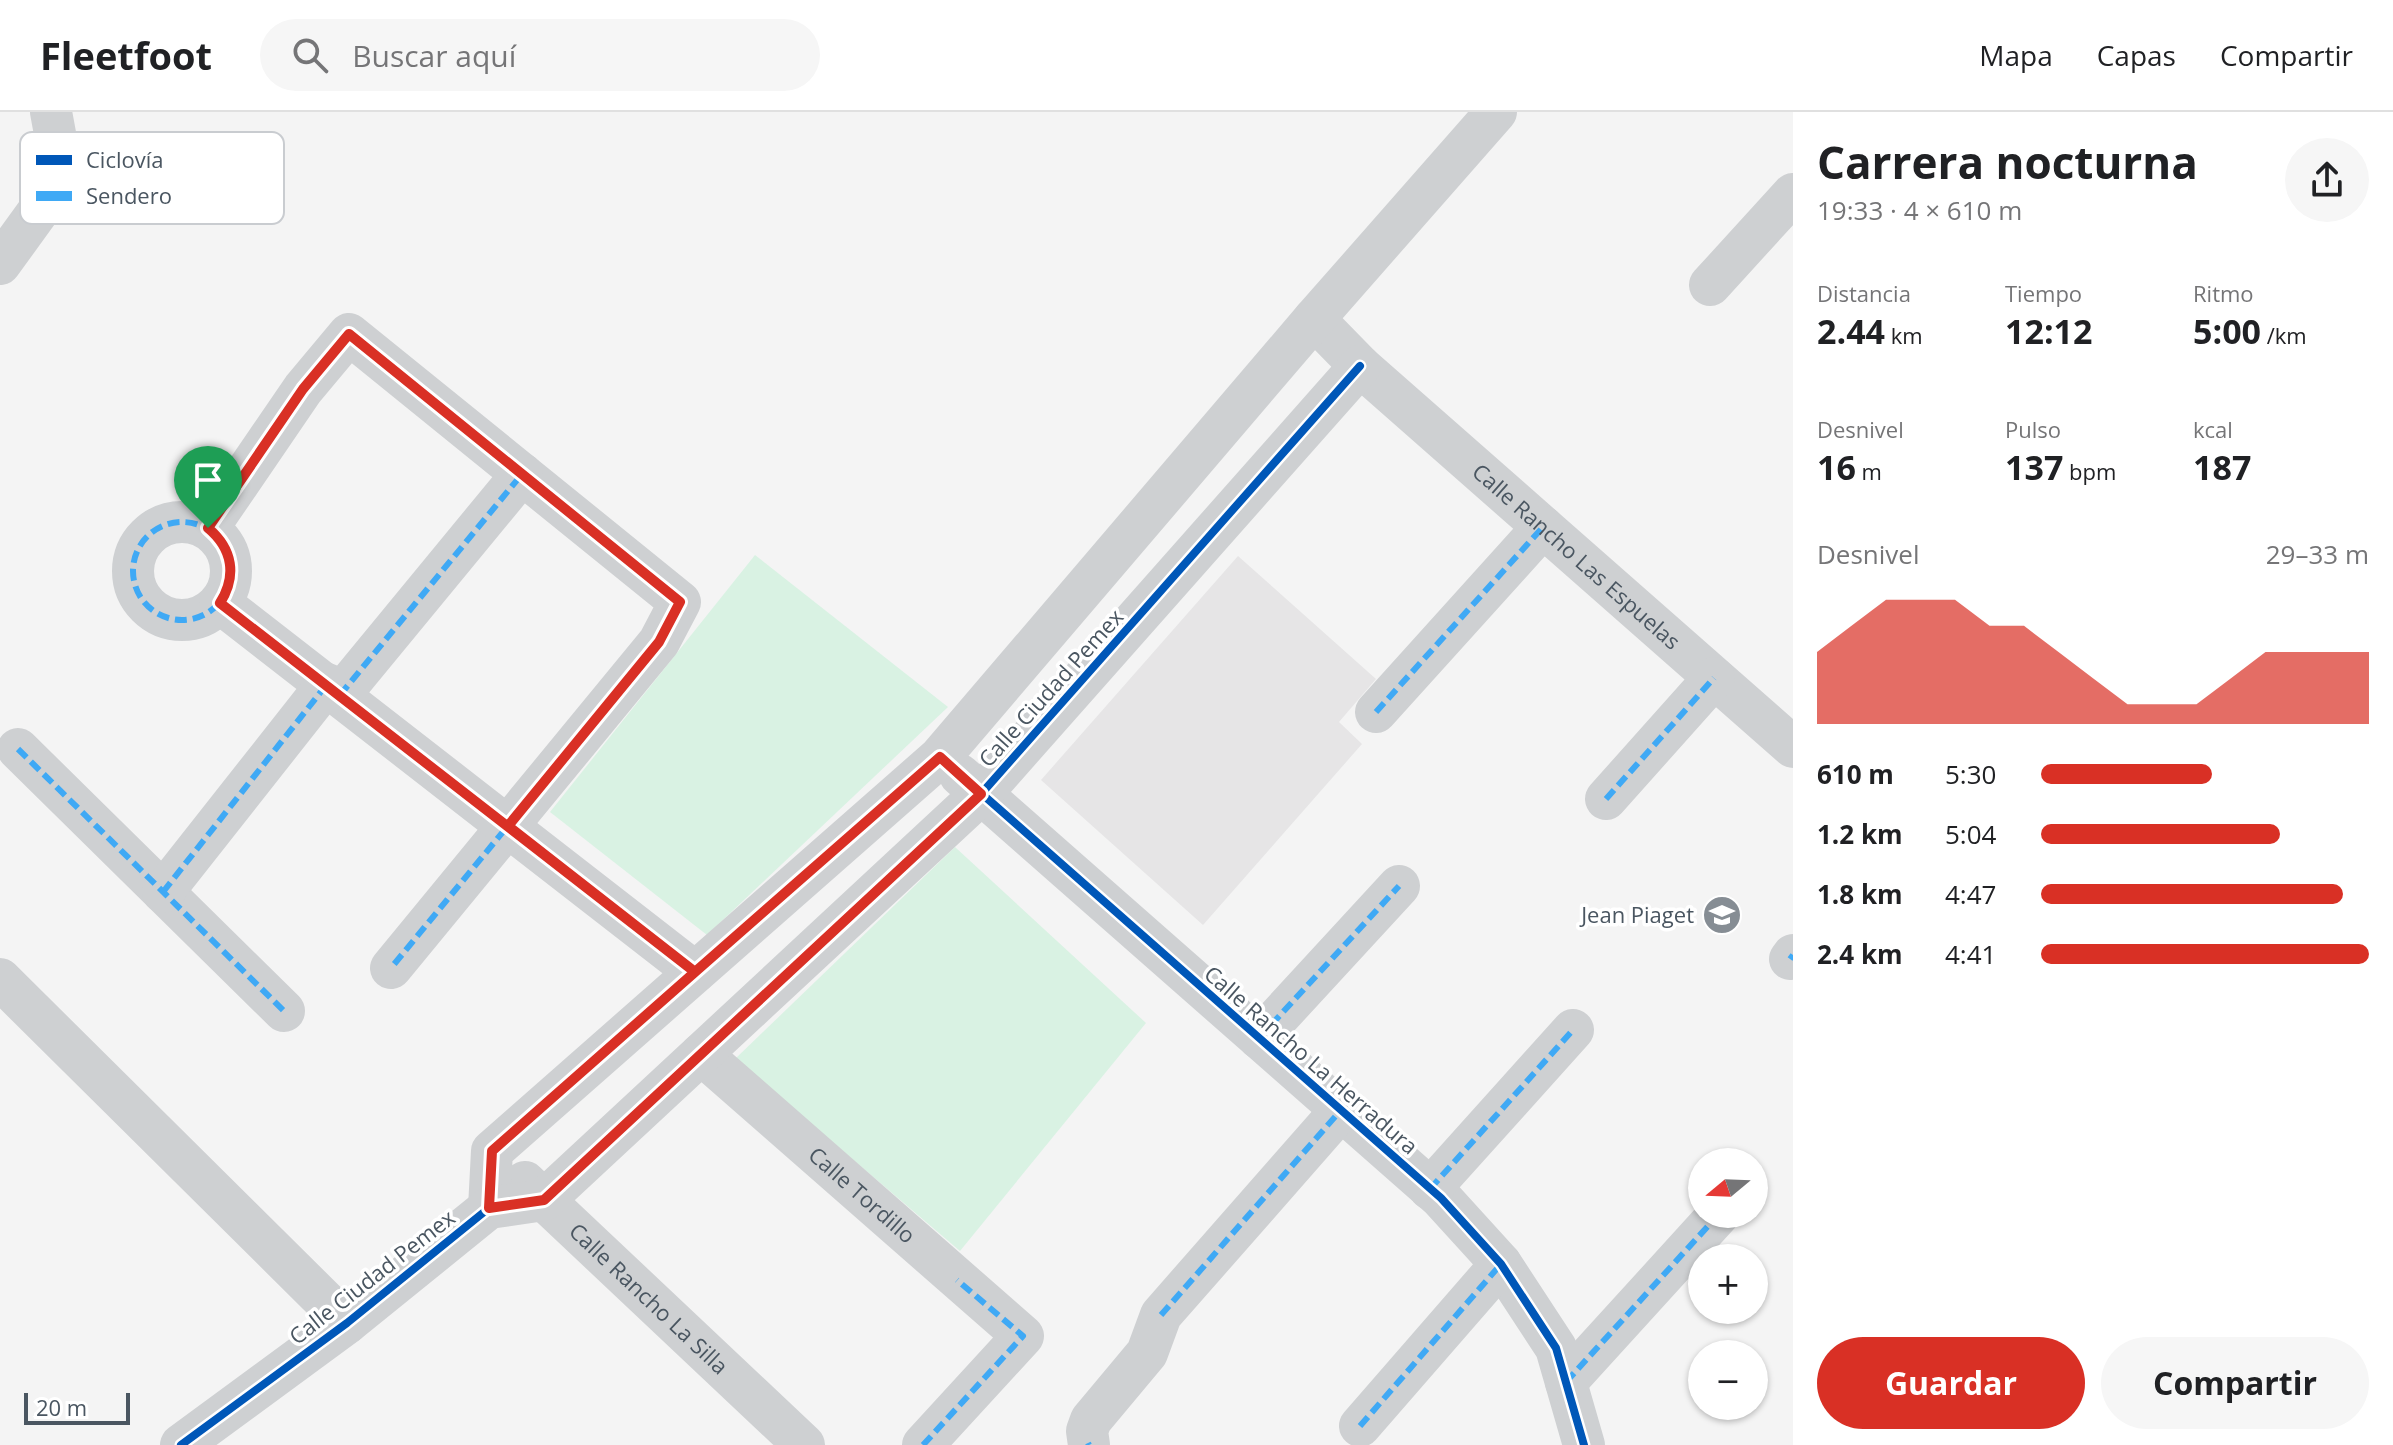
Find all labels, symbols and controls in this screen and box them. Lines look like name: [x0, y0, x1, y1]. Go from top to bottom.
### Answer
search box: [260, 19, 820, 91]
text: Fleetfoot: [40, 29, 212, 81]
icon: search: [288, 33, 332, 77]
text: Buscar aquí: [352, 35, 516, 76]
text: Mapa: [1979, 36, 2053, 74]
text: Capas: [2097, 36, 2176, 74]
text: Compartir: [2220, 36, 2353, 74]
legend: [20, 132, 284, 224]
text: Carrera nocturna: [1817, 132, 2198, 192]
button: share: [2285, 138, 2369, 222]
text: Ciclovía: [86, 144, 164, 174]
text: Sendero: [86, 180, 172, 210]
text: 19:33 · 4 × 610 m: [1817, 192, 2022, 228]
text: Distancia: [1817, 278, 1911, 308]
text: Tiempo: [2005, 278, 2082, 308]
text: Ritmo: [2193, 278, 2254, 308]
text: 2.44: [1817, 308, 1885, 354]
text: 12:12: [2005, 308, 2092, 354]
text: 5:00: [2193, 308, 2261, 354]
text: km: [1885, 320, 1923, 350]
text: /km: [2261, 320, 2307, 350]
text: Desnivel: [1817, 414, 1904, 444]
text: Pulso: [2005, 414, 2061, 444]
text: kcal: [2193, 414, 2233, 444]
text: 16: [1817, 444, 1856, 490]
text: 137: [2005, 444, 2063, 490]
text: 187: [2193, 444, 2251, 490]
pin: [174, 446, 242, 528]
street label: Calle Rancho Las Espuelas: [1467, 456, 1688, 655]
text: m: [1856, 456, 1882, 486]
text: bpm: [2063, 456, 2116, 486]
icon: arrive: [186, 458, 230, 502]
text: Desnivel: [1817, 536, 1920, 572]
text: 29–33 m: [2266, 536, 2369, 572]
street label: Calle Ciudad Pemex: [971, 602, 1130, 773]
text: 610 m: [1817, 756, 1894, 792]
text: 5:30: [1945, 756, 1996, 792]
text: 1.2 km: [1817, 816, 1903, 852]
text: 5:04: [1945, 816, 1996, 852]
text: 1.8 km: [1817, 876, 1903, 912]
text: 4:47: [1945, 876, 1996, 912]
school or university icon: Jean Piaget: [1701, 894, 1743, 936]
place label: Jean Piaget: [1579, 899, 1694, 929]
text: 2.4 km: [1817, 936, 1903, 972]
text: 4:41: [1945, 936, 1996, 972]
street label: Calle Rancho La Herradura: [1198, 958, 1425, 1160]
street label: Calle Tordillo: [803, 1139, 923, 1249]
north arrow: [1688, 1148, 1768, 1228]
map controls: [1688, 1148, 1768, 1420]
street label: Calle Ciudad Pemex: [282, 1202, 461, 1350]
street label: Calle Rancho La Silla: [563, 1216, 735, 1380]
button: +: [1688, 1244, 1768, 1324]
button: Guardar: [1817, 1337, 2085, 1429]
button: Compartir: [2101, 1337, 2369, 1429]
button: −: [1688, 1340, 1768, 1420]
scale bar: [24, 1389, 130, 1425]
text: 20 m: [36, 1392, 87, 1422]

